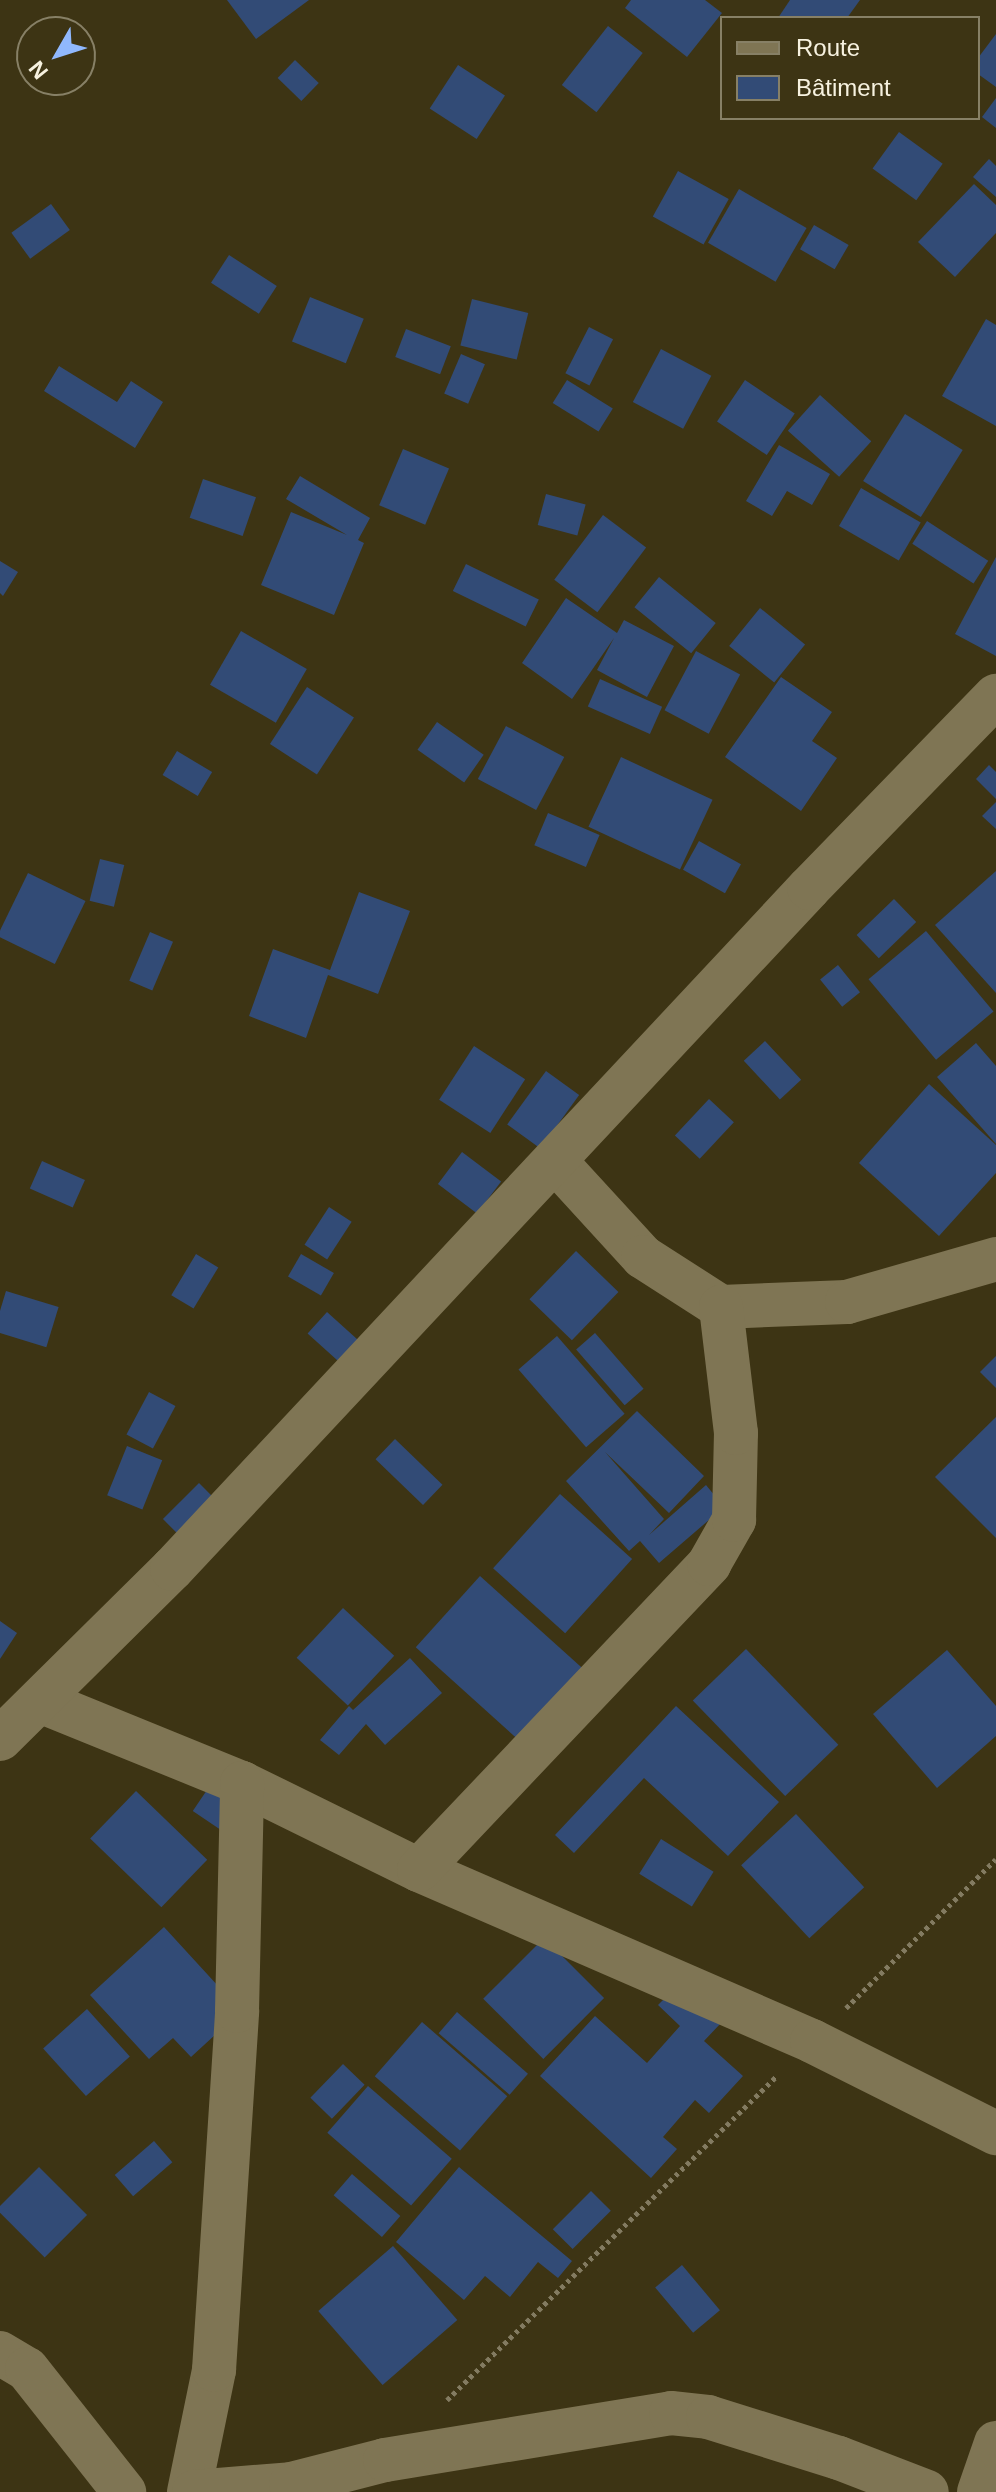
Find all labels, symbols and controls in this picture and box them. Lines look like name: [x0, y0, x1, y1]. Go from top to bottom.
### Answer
north arrow: [16, 16, 96, 96]
legend: [720, 16, 980, 120]
text: Route: [796, 34, 860, 61]
text: N: [24, 56, 53, 84]
text: Bâtiment: [796, 74, 891, 101]

